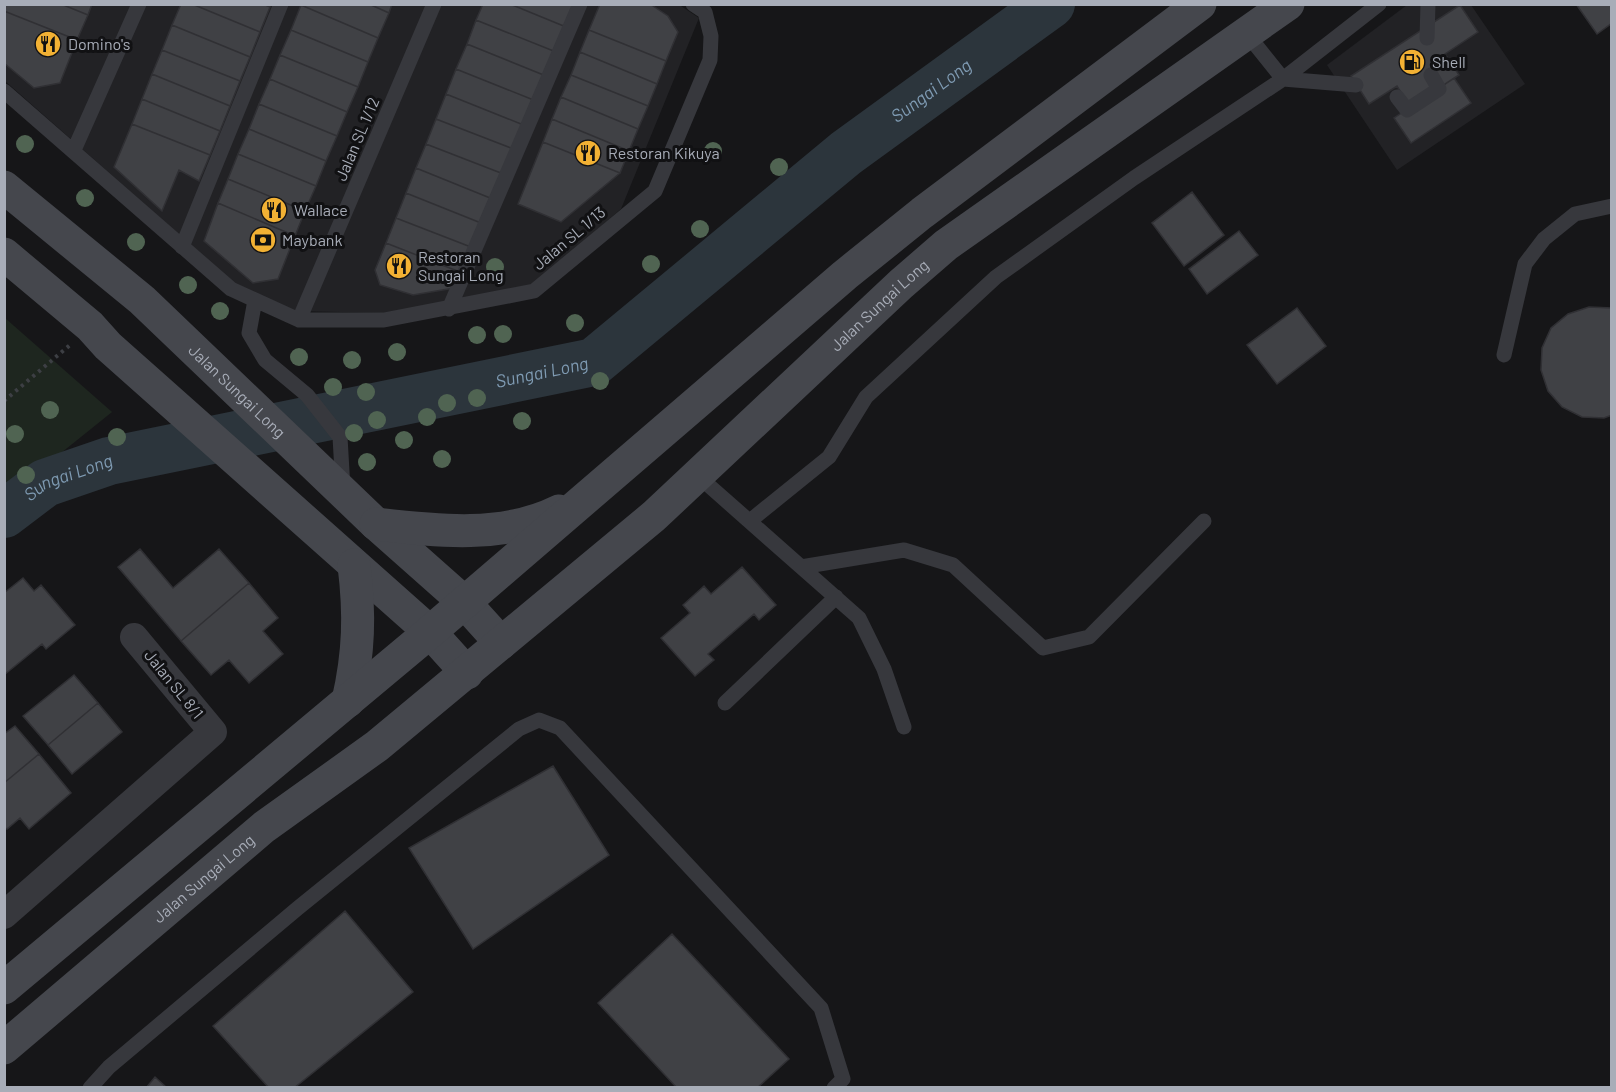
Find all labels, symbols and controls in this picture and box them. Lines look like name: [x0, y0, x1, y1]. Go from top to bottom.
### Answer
restaurant icon: Domino's: [33, 29, 63, 59]
place label: Domino's: [68, 34, 130, 53]
fuel station icon: Shell: [1397, 47, 1427, 77]
place label: Shell: [1432, 52, 1466, 71]
water label: Sungai Long: [886, 54, 975, 127]
street label: Jalan SL 1/12: [330, 94, 383, 183]
restaurant icon: Restoran Kikuya: [573, 138, 603, 168]
place label: Restoran Kikuya: [608, 143, 720, 162]
restaurant icon: Wallace: [259, 195, 289, 225]
place label: Wallace: [294, 200, 348, 219]
street label: Jalan SL 1/13: [529, 202, 609, 273]
bank icon: Maybank: [248, 225, 278, 255]
place label: Maybank: [282, 230, 342, 249]
place label: Restoran Sungai Long: [418, 247, 504, 284]
restaurant icon: Restoran Sungai Long: [384, 251, 414, 281]
street label: Jalan Sungai Long: [826, 255, 932, 355]
street label: Jalan Sungai Long: [185, 340, 290, 441]
water label: Sungai Long: [494, 351, 590, 392]
water label: Sungai Long: [19, 449, 115, 505]
street label: Jalan SL 8/1: [141, 645, 208, 722]
street label: Jalan Sungai Long: [149, 830, 258, 926]

